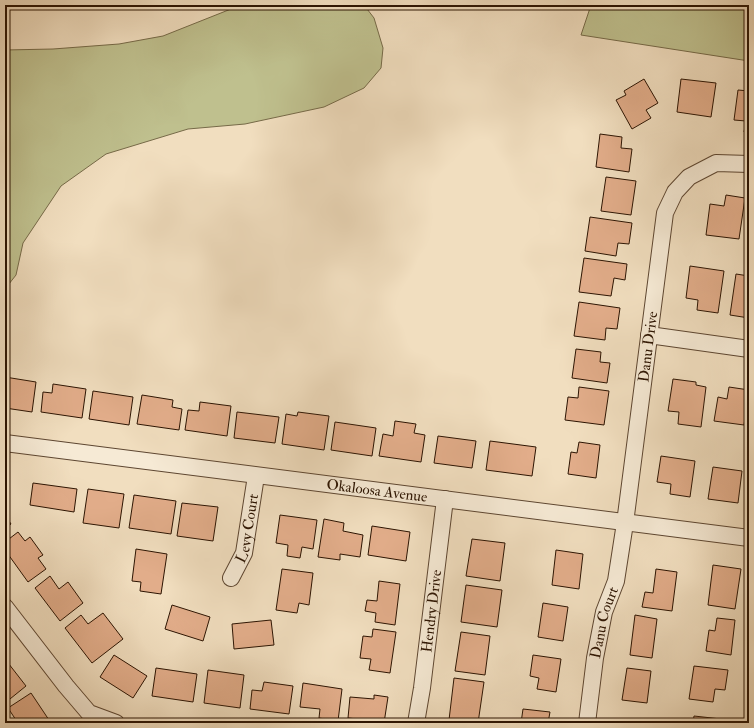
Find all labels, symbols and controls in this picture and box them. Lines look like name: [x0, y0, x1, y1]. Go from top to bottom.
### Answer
street label: Danu Drive: [634, 310, 662, 383]
street label: Okaloosa Avenue: [325, 475, 429, 506]
street label: Levy Court: [231, 492, 263, 566]
street label: Hendry Drive: [417, 569, 446, 654]
street label: Danu Court: [586, 584, 622, 660]

